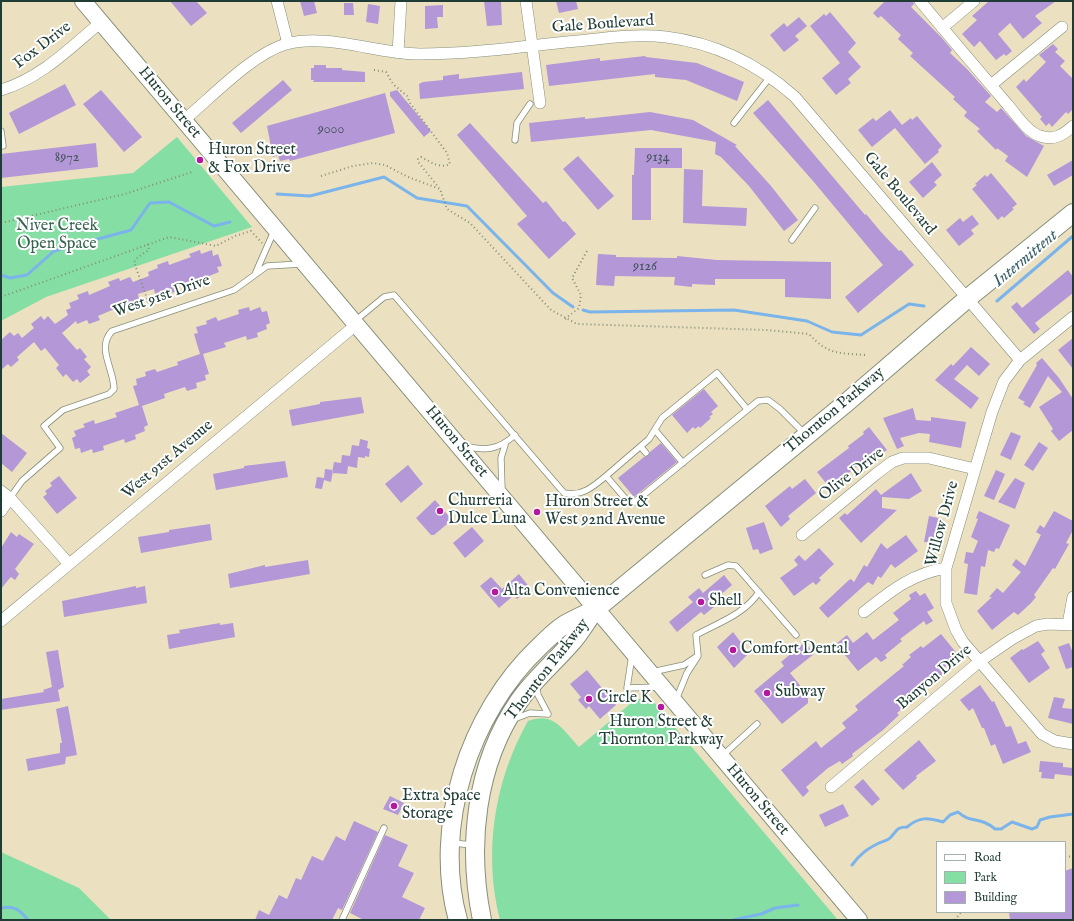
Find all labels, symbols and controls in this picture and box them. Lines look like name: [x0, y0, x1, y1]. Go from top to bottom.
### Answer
street label: Gale Boulevard: [551, 12, 655, 38]
street label: Fox Drive: [10, 18, 76, 74]
street label: Huron Street: [133, 63, 205, 143]
house number: 9000: [318, 122, 344, 138]
place label: Huron Street & Fox Drive: [208, 141, 296, 179]
street label: Gale Boulevard: [859, 149, 939, 239]
house number: 8972: [55, 150, 79, 166]
house number: 9134: [646, 150, 670, 166]
marker: Huron Street & Fox Drive: [195, 155, 205, 165]
park label: Niver Creek Open Space: [16, 217, 98, 255]
water label: Intermittent: [990, 226, 1062, 292]
house number: 9126: [633, 259, 657, 275]
street label: West 91st Drive: [111, 271, 213, 323]
street label: Thornton Parkway: [781, 364, 889, 458]
street label: Huron Street: [420, 402, 492, 482]
street label: West 91st Avenue: [119, 416, 217, 504]
street label: Olive Drive: [815, 444, 889, 506]
street label: Willow Drive: [922, 479, 964, 569]
place label: Churreria Dulce Luna: [448, 492, 526, 530]
place label: Huron Street & West 92nd Avenue: [545, 493, 665, 531]
marker: Churreria Dulce Luna: [435, 506, 445, 516]
marker: Huron Street & West 92nd Avenue: [532, 507, 542, 517]
place label: Alta Convenience: [503, 582, 620, 602]
marker: Alta Convenience: [490, 587, 500, 597]
place label: Shell: [709, 592, 742, 612]
marker: Shell: [696, 597, 706, 607]
street label: Thornton Parkway: [502, 615, 594, 725]
place label: Comfort Dental: [741, 640, 848, 660]
street label: Banyon Drive: [894, 641, 976, 715]
marker: Comfort Dental: [728, 645, 738, 655]
place label: Subway: [775, 683, 825, 703]
marker: Subway: [762, 688, 772, 698]
place label: Circle K: [597, 689, 652, 709]
marker: Circle K: [584, 694, 594, 704]
marker: Huron Street & Thornton Parkway: [656, 702, 666, 712]
place label: Huron Street & Thornton Parkway: [599, 713, 723, 751]
street label: Huron Street: [721, 760, 793, 840]
place label: Extra Space Storage: [402, 787, 481, 825]
marker: Extra Space Storage: [389, 801, 399, 811]
legend: [936, 841, 1066, 913]
text: Road: [974, 850, 1001, 865]
text: Park: [974, 870, 997, 885]
text: Building: [974, 890, 1017, 905]

